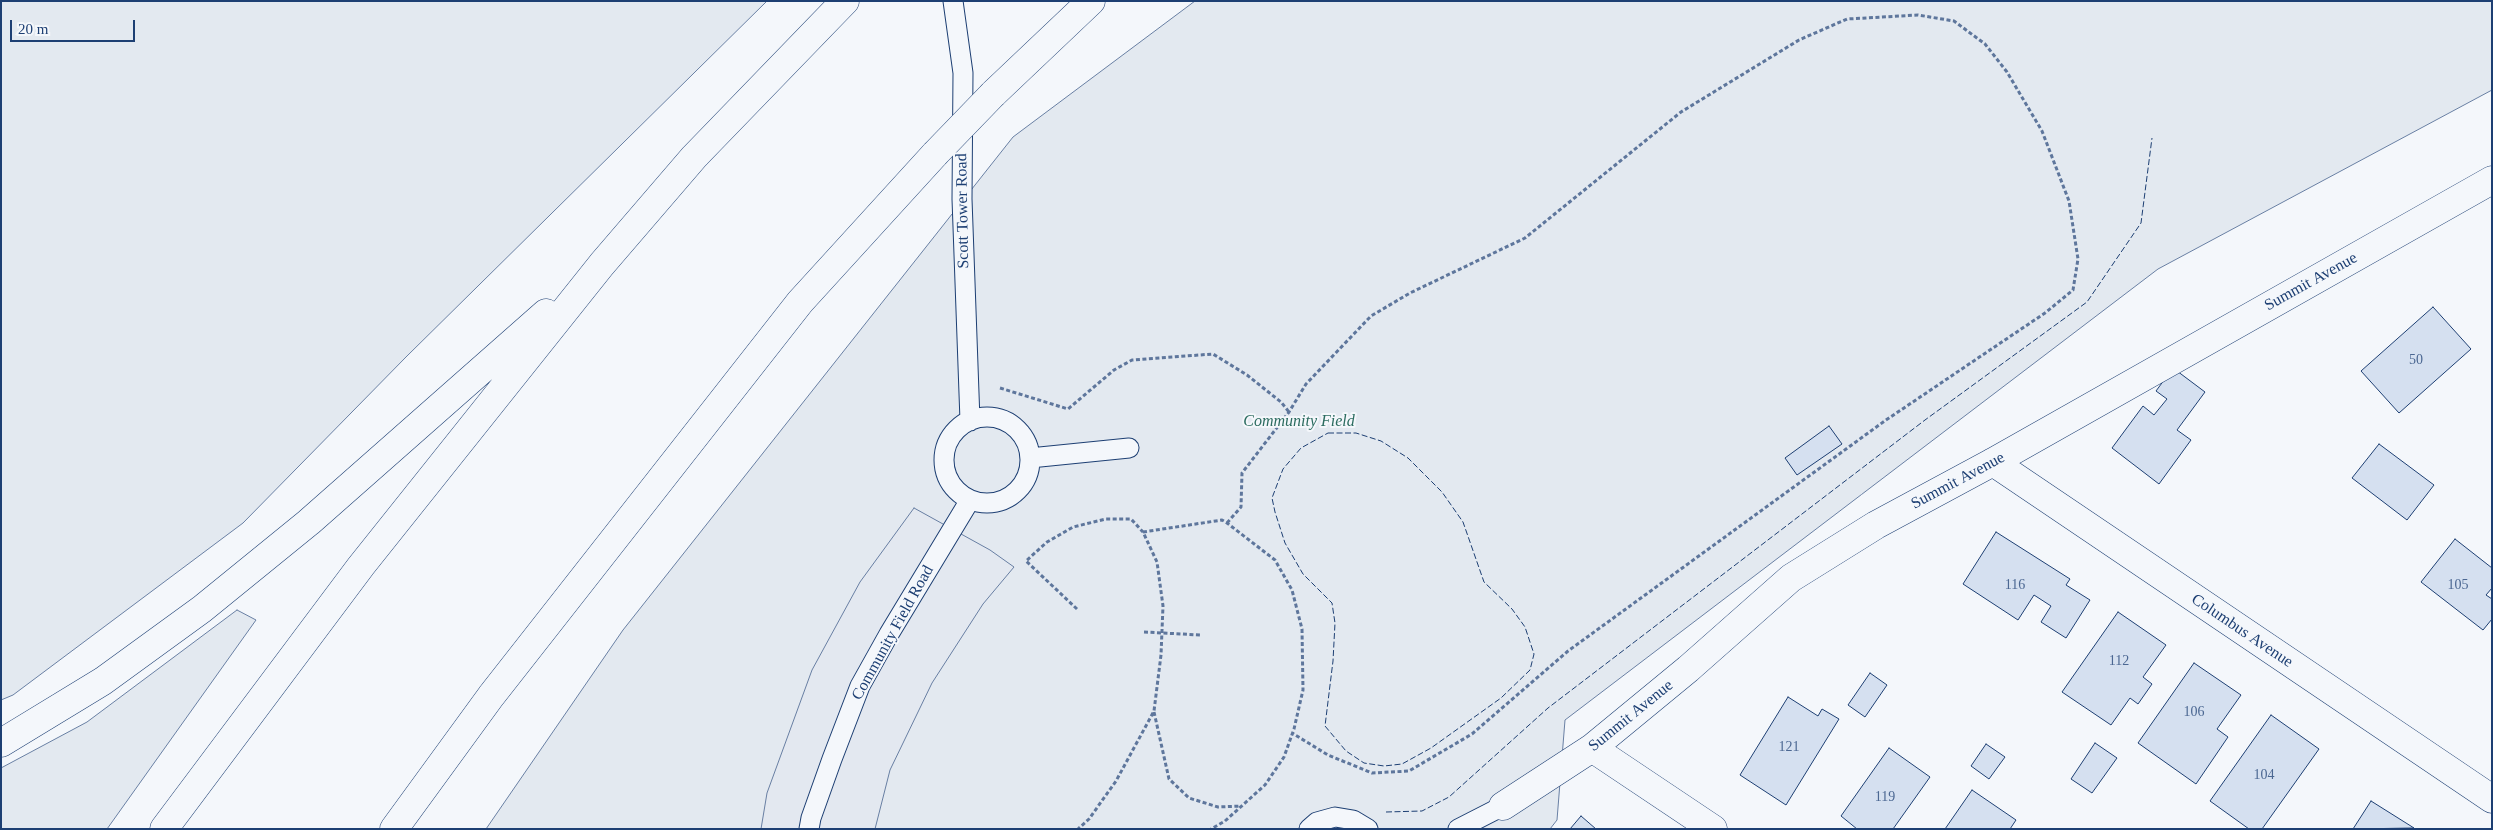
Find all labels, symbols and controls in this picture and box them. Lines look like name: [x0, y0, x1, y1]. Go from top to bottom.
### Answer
scale bar: [12, 10, 138, 42]
text: 20 m: [18, 21, 48, 37]
street label: Scott Tower Road: [952, 153, 974, 269]
street label: Summit Avenue: [2261, 249, 2361, 315]
house number: 50: [2409, 352, 2423, 368]
park label: Community Field: [1243, 412, 1355, 432]
street label: Summit Avenue: [1908, 448, 2008, 514]
street label: Community Field Road: [848, 562, 938, 704]
house number: 116: [2005, 577, 2025, 593]
house number: 105: [2448, 577, 2468, 593]
street label: Columbus Avenue: [2188, 590, 2296, 672]
house number: 112: [2109, 653, 2129, 669]
street label: Summit Avenue: [1585, 676, 1677, 756]
house number: 106: [2184, 704, 2204, 720]
house number: 121: [1778, 739, 1800, 755]
house number: 104: [2254, 767, 2274, 783]
house number: 119: [1875, 789, 1895, 805]

